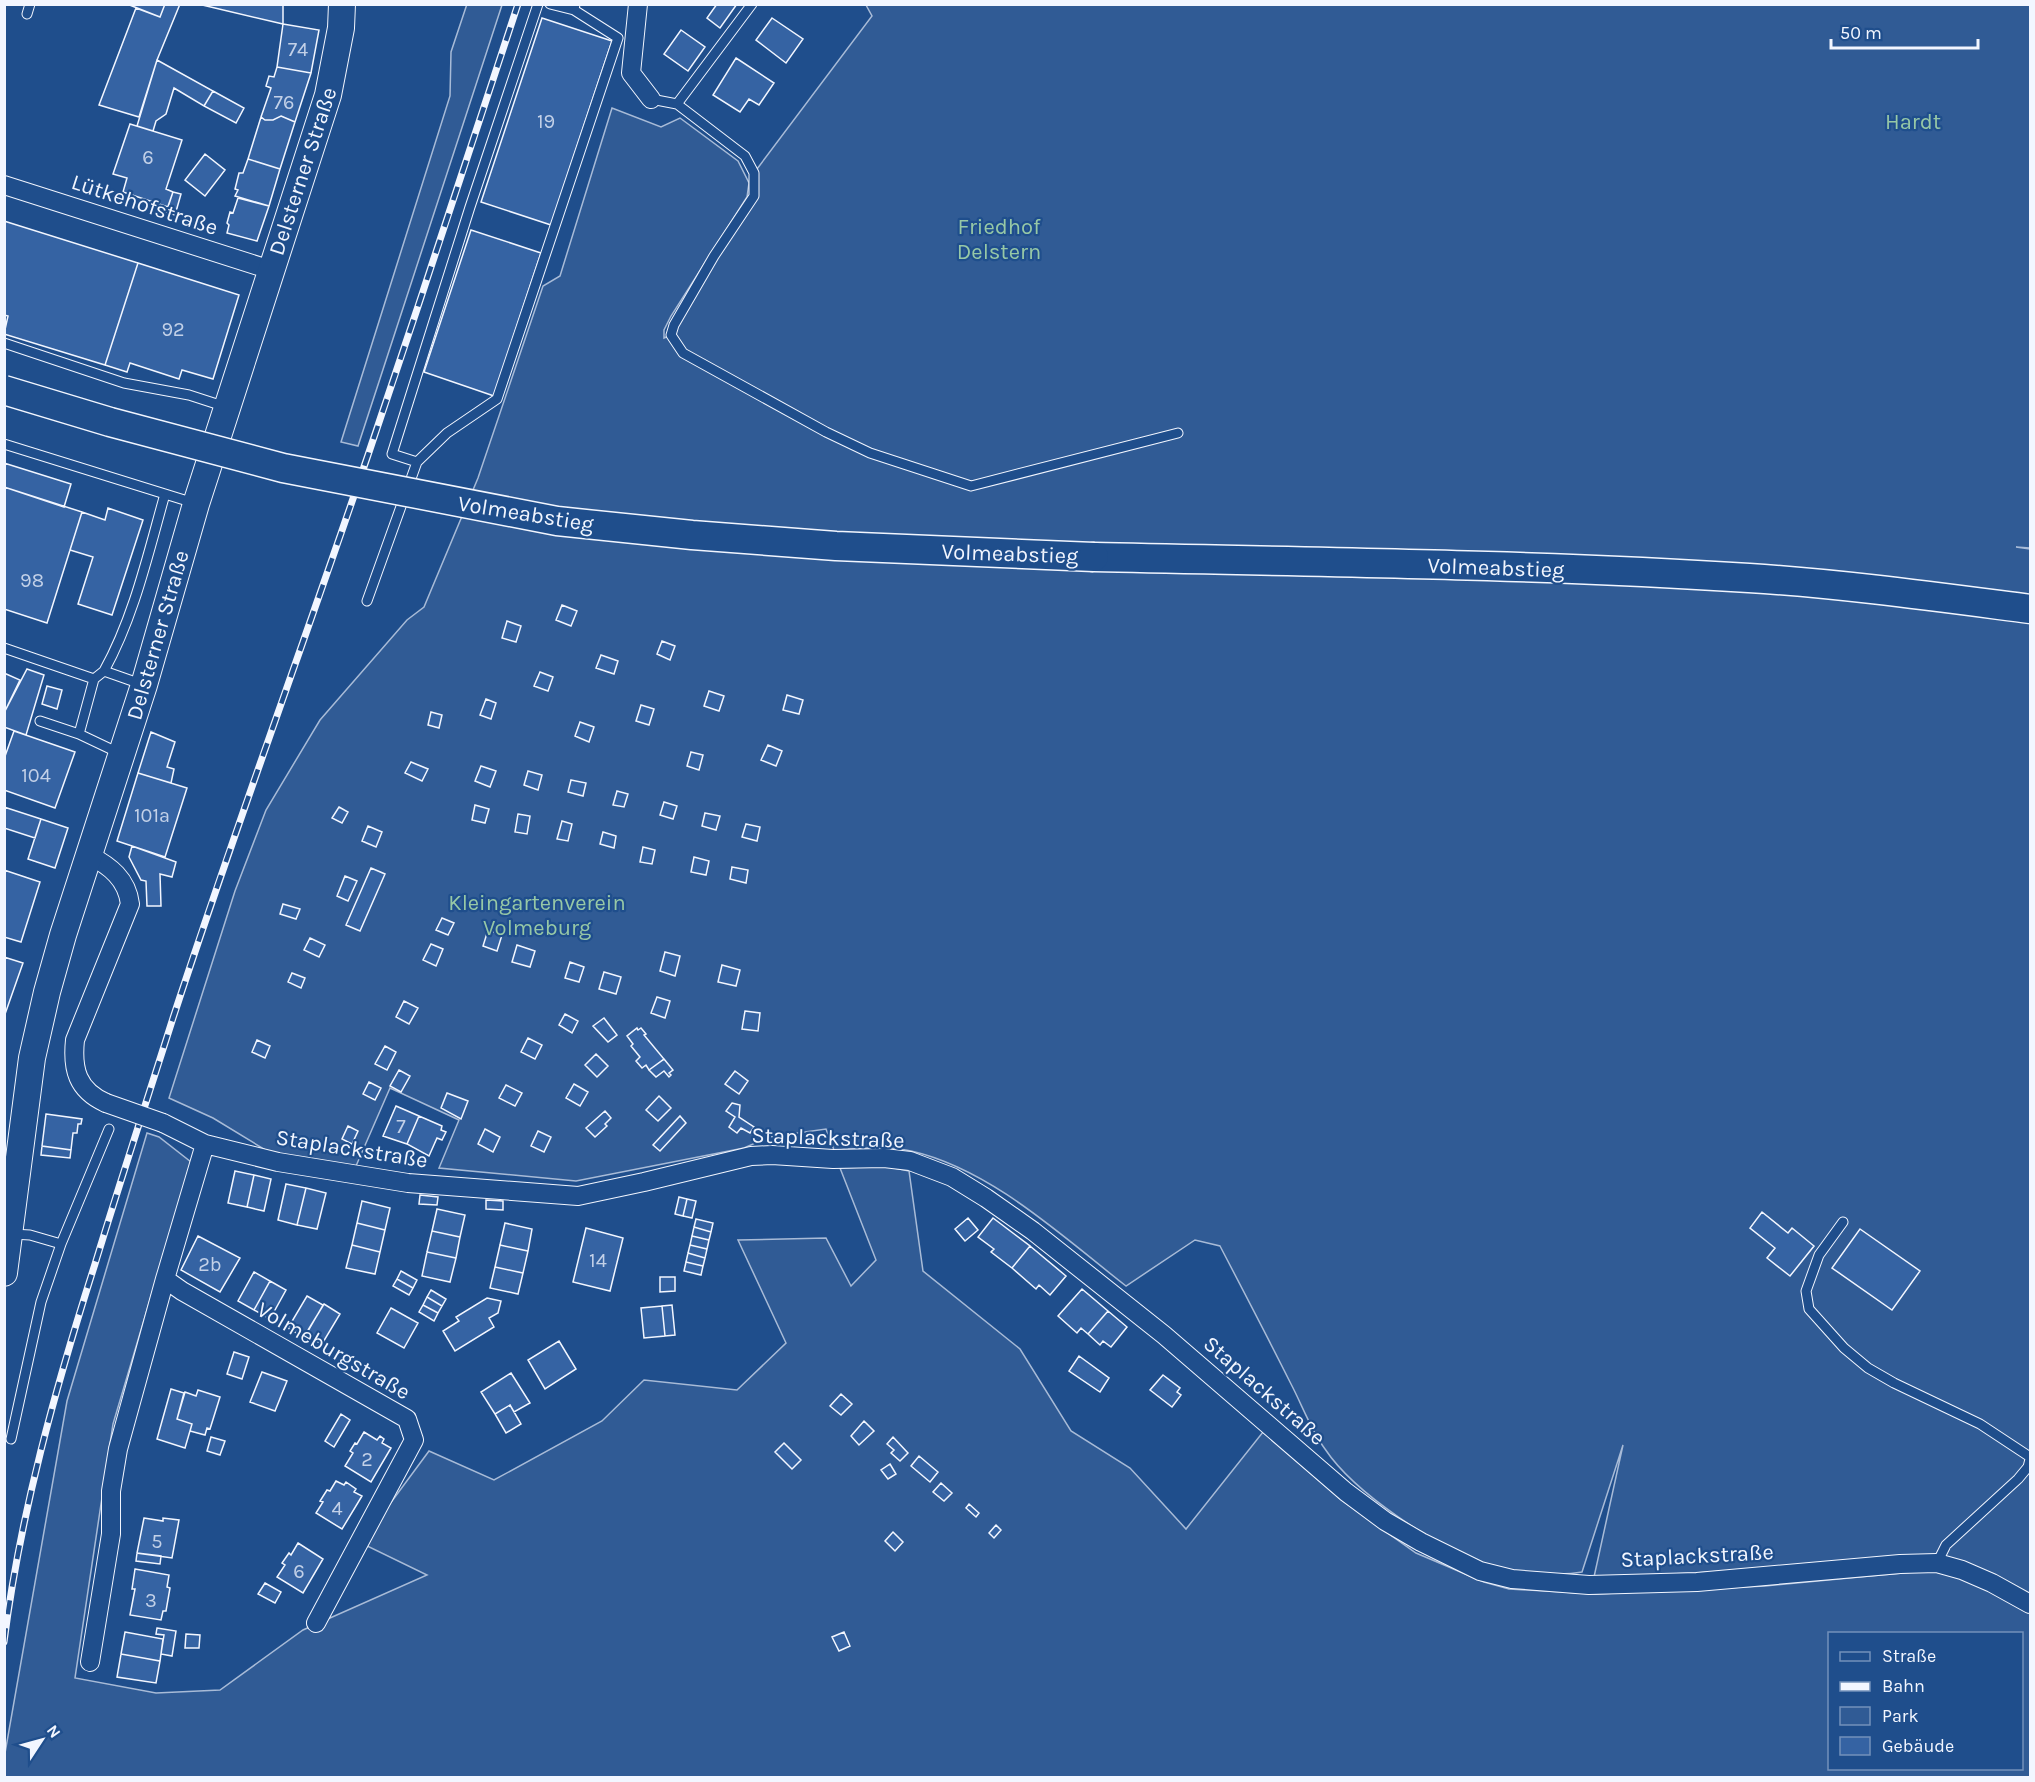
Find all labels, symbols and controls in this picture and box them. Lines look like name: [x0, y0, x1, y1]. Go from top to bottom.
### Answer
scale bar: [1831, 12, 1978, 50]
text: 50 m: [1840, 22, 1882, 44]
house number: 74: [288, 38, 308, 61]
street label: Delsterner Straße: [264, 84, 342, 259]
house number: 76: [274, 91, 294, 114]
park label: Hardt: [1885, 109, 1941, 135]
house number: 19: [537, 110, 555, 133]
house number: 6: [142, 146, 154, 169]
street label: Lütkehofstraße: [68, 169, 221, 241]
park label: Friedhof Delstern: [957, 214, 1041, 265]
house number: 92: [161, 318, 185, 341]
street label: Volmeabstieg: [456, 490, 596, 538]
street label: Volmeabstieg: [941, 539, 1079, 569]
street label: Delsterner Straße: [121, 547, 195, 723]
street label: Volmeabstieg: [1427, 553, 1565, 583]
house number: 98: [20, 569, 44, 592]
house number: 104: [21, 764, 51, 787]
house number: 101a: [134, 804, 170, 827]
park label: Kleingartenverein Volmeburg: [448, 890, 626, 941]
house number: 7: [396, 1115, 406, 1138]
street label: Staplackstraße: [751, 1122, 905, 1154]
street label: Staplackstraße: [274, 1124, 430, 1174]
house number: 14: [589, 1249, 607, 1272]
house number: 2b: [198, 1253, 222, 1276]
street label: Volmeburgstraße: [252, 1296, 415, 1405]
street label: Staplackstraße: [1198, 1331, 1331, 1451]
house number: 2: [361, 1448, 373, 1471]
house number: 4: [331, 1497, 343, 1520]
house number: 5: [151, 1530, 163, 1553]
street label: Staplackstraße: [1620, 1539, 1774, 1573]
house number: 6: [293, 1560, 305, 1583]
house number: 3: [145, 1589, 157, 1612]
legend: [1828, 1632, 2023, 1770]
text: Straße: [1882, 1645, 1936, 1667]
text: Bahn: [1882, 1675, 1925, 1697]
text: Park: [1882, 1705, 1919, 1727]
north arrow: [12, 1710, 72, 1770]
text: N: [43, 1721, 65, 1742]
text: Gebäude: [1882, 1735, 1954, 1757]

